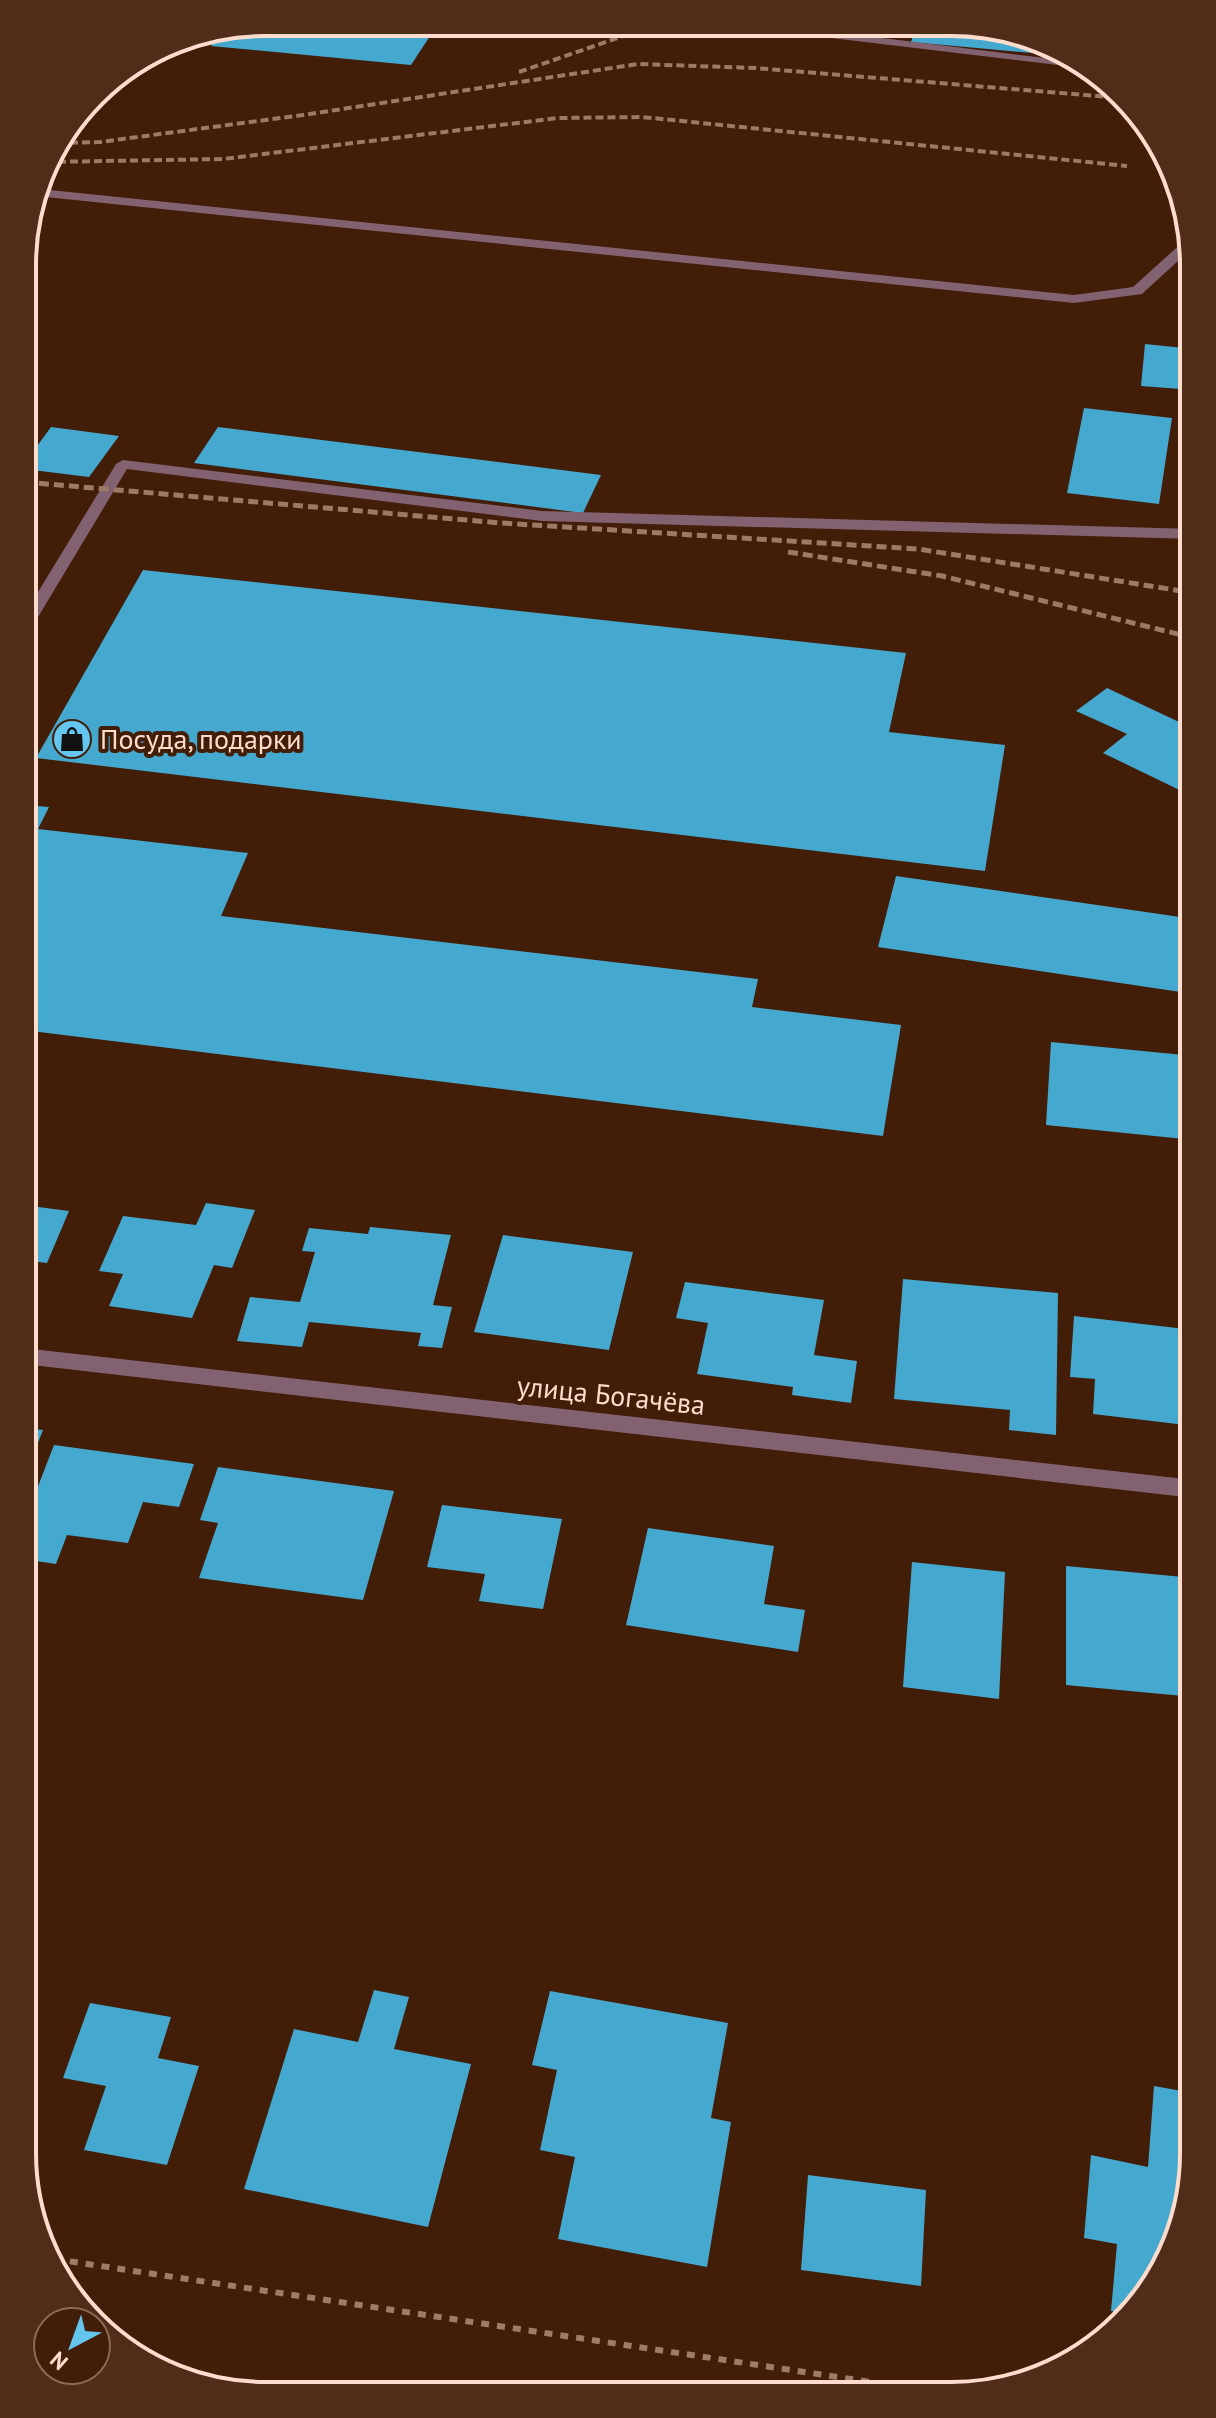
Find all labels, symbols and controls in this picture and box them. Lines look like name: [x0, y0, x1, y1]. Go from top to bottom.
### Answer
shop icon: Посуда, подарки: [51, 718, 93, 760]
place label: Посуда, подарки: [100, 720, 302, 757]
street label: улица Богачёва: [515, 1366, 707, 1423]
north arrow: [32, 2306, 112, 2386]
text: N: [44, 2346, 74, 2376]

